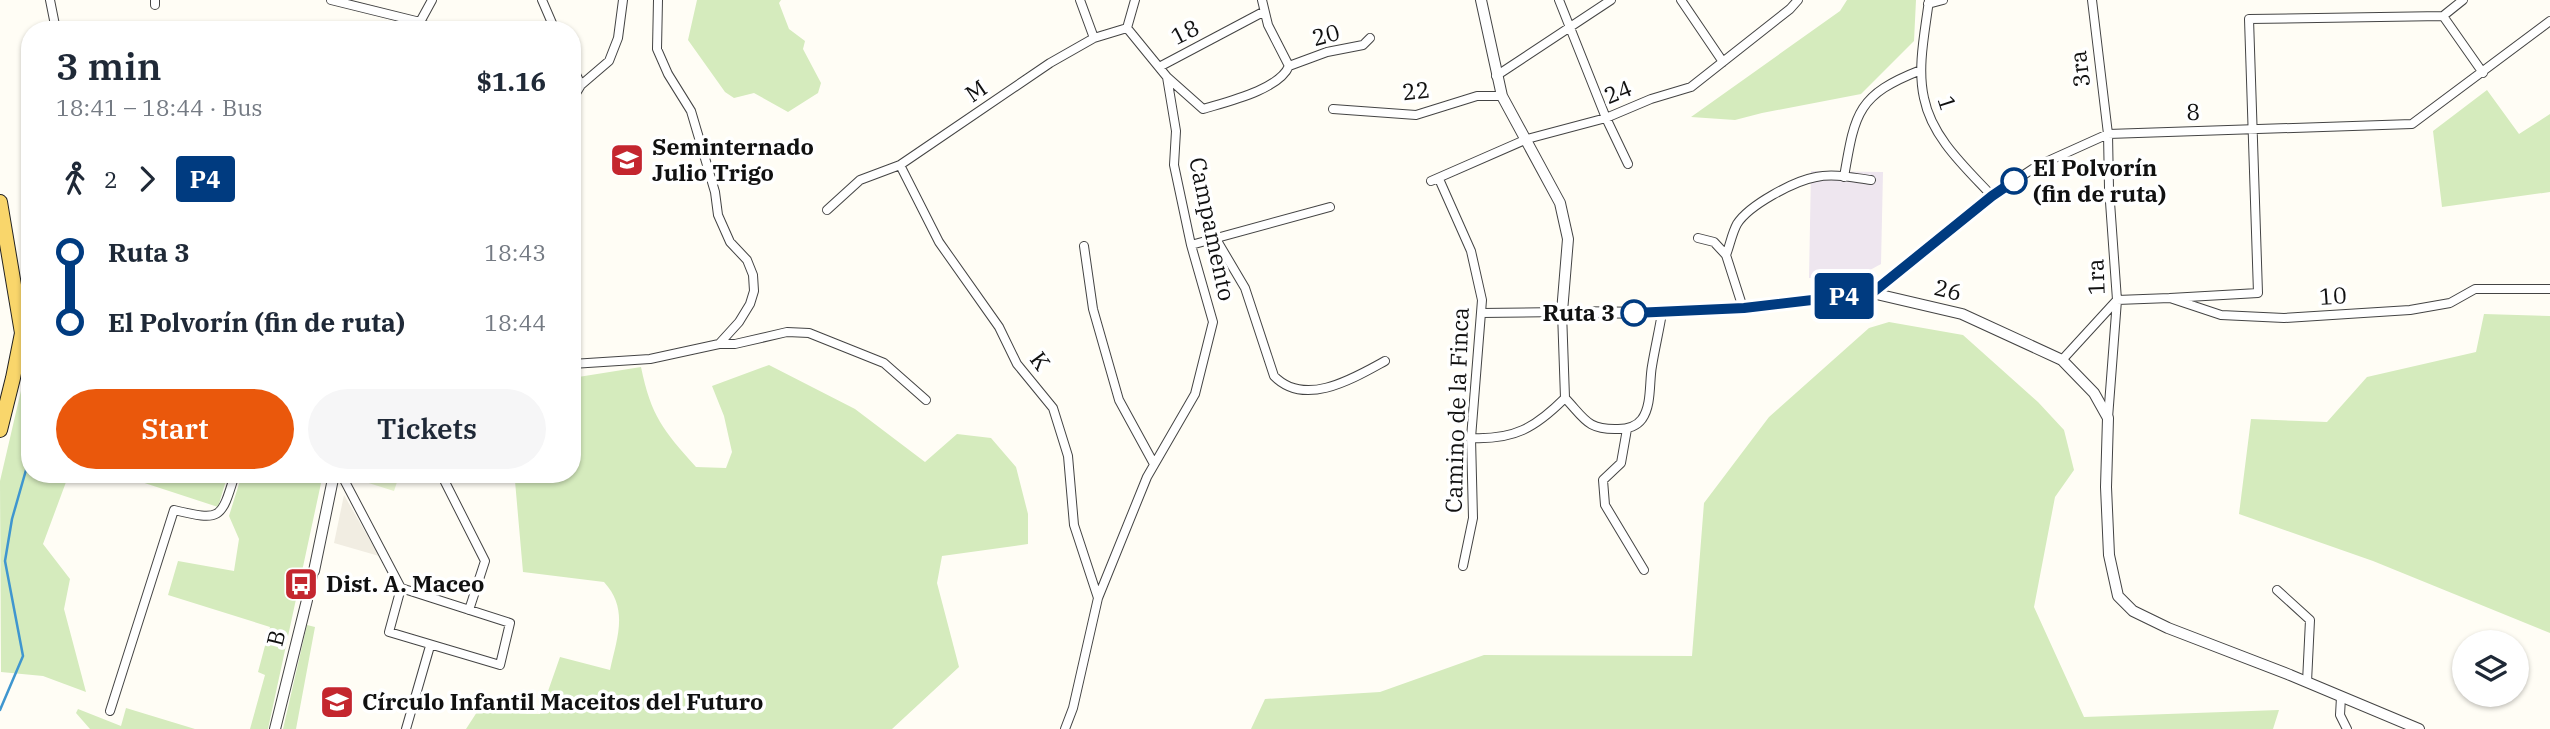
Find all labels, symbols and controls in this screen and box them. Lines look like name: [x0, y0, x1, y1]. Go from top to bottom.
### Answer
street label: 18: [1165, 11, 1204, 51]
street label: 20: [1309, 16, 1343, 52]
text: 3 min: [56, 41, 162, 90]
street label: 3ra: [2062, 49, 2096, 89]
text: $1.16: [476, 64, 546, 98]
street label: M: [959, 72, 992, 108]
street label: 24: [1599, 72, 1636, 110]
street label: 22: [1400, 73, 1431, 107]
street label: 1: [1932, 91, 1964, 114]
text: 18:41 – 18:44 · Bus: [56, 92, 263, 122]
street label: 8: [2186, 96, 2200, 126]
place label: Seminternado Julio Trigo: [652, 131, 814, 187]
school or university icon: Seminternado Julio Trigo: [608, 141, 646, 179]
place label: El Polvorín (fin de ruta): [2033, 152, 2166, 208]
street label: Campamento: [1183, 154, 1243, 303]
icon: walk: [56, 160, 94, 198]
icon: forward: [128, 160, 166, 198]
text: P4: [190, 163, 221, 195]
text: 2: [104, 164, 118, 194]
marker: El Polvorín (fin de ruta): [2001, 168, 2027, 194]
text: Ruta 3: [108, 235, 190, 269]
text: 18:43: [484, 237, 546, 267]
street label: 1ra: [2079, 258, 2111, 296]
street label: 26: [1931, 271, 1965, 307]
line badge: P4: [1812, 273, 1876, 319]
street label: 10: [2318, 279, 2348, 311]
text: P4: [1829, 280, 1859, 312]
place label: Ruta 3: [1543, 297, 1615, 327]
marker: Ruta 3: [1621, 300, 1647, 326]
text: El Polvorín (fin de ruta): [108, 305, 405, 339]
text: 18:44: [484, 307, 546, 337]
street label: Camino de la Finca: [1437, 307, 1475, 513]
street label: K: [1024, 345, 1058, 376]
button: Start: [56, 389, 294, 469]
button: Tickets: [308, 389, 546, 469]
bus stop icon: Dist. A. Maceo: [282, 565, 320, 603]
place label: Dist. A. Maceo: [326, 568, 484, 598]
street label: B: [259, 627, 291, 649]
map controls: [2452, 630, 2529, 707]
button: layers: [2452, 630, 2529, 707]
school or university icon: Círculo Infantil Maceitos del Futuro: [318, 683, 356, 721]
place label: Círculo Infantil Maceitos del Futuro: [362, 686, 763, 716]

